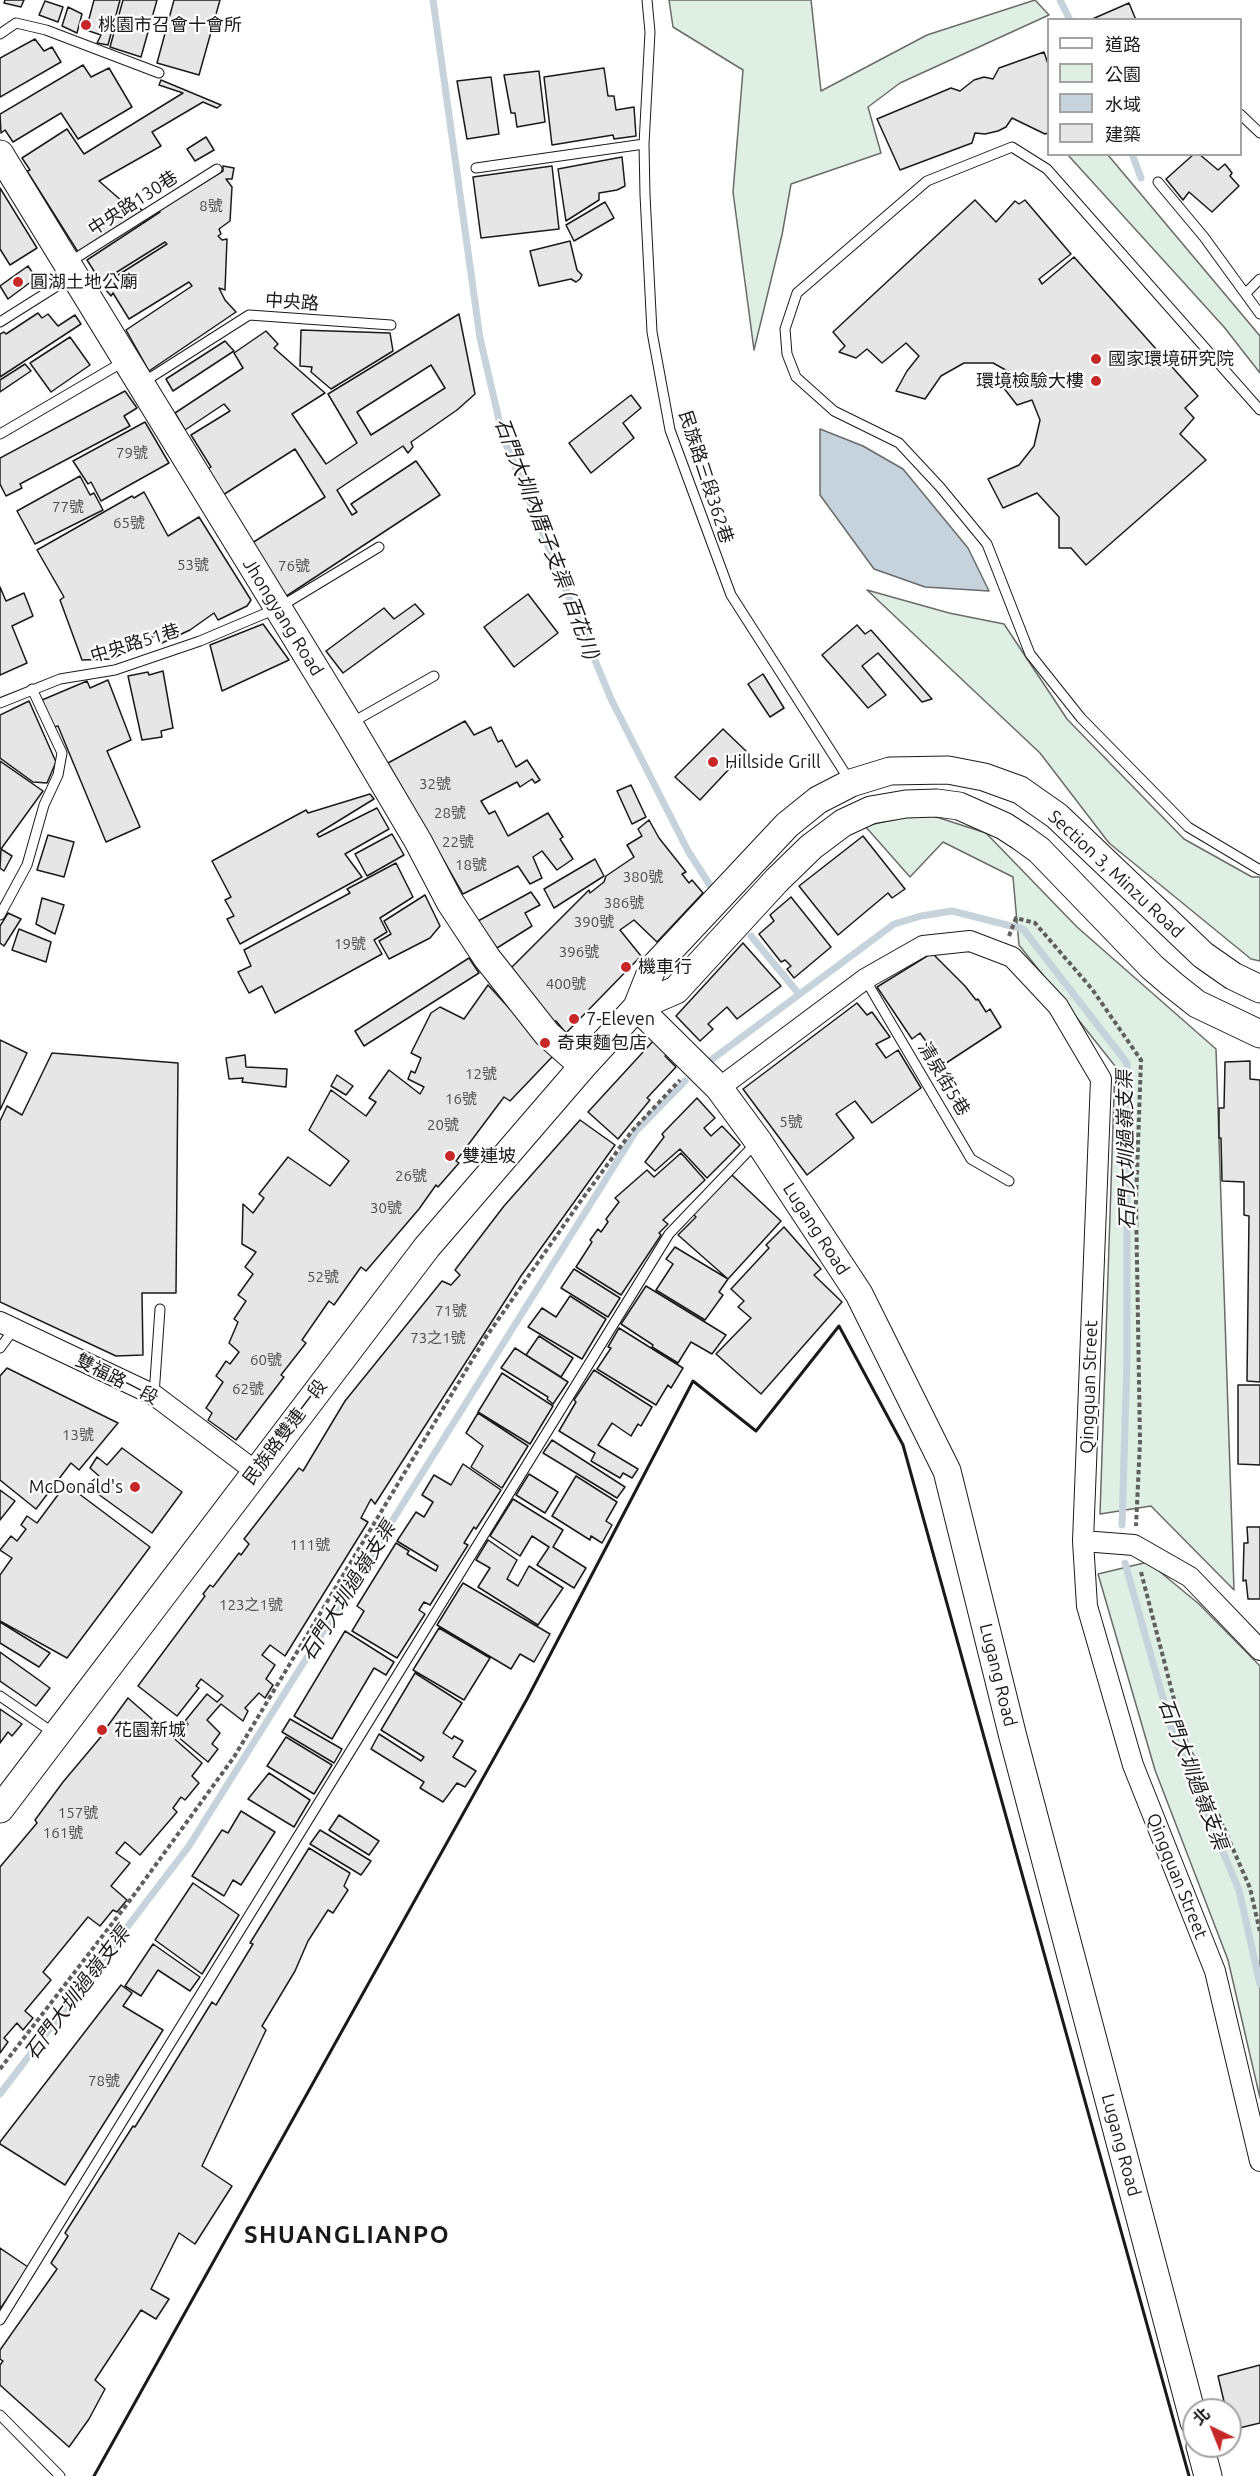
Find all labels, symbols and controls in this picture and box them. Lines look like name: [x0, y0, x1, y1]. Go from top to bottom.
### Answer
place label: 桃園市召會十會所: [98, 14, 242, 36]
marker: 桃園市召會十會所: [79, 18, 93, 32]
legend: [1047, 18, 1242, 156]
text: 道路: [1105, 34, 1141, 54]
text: 公園: [1105, 64, 1141, 84]
text: 水域: [1105, 94, 1141, 114]
text: 建築: [1105, 124, 1141, 144]
street label: 中央路130巷: [84, 166, 182, 240]
house number: 8號: [199, 197, 223, 215]
place label: 圓湖土地公廟: [30, 271, 138, 293]
marker: 圓湖土地公廟: [11, 275, 25, 289]
street label: 中央路: [264, 289, 320, 315]
place label: 國家環境研究院: [1108, 348, 1234, 370]
marker: 國家環境研究院: [1089, 352, 1103, 366]
place label: 環境檢驗大樓: [976, 370, 1084, 392]
marker: 環境檢驗大樓: [1089, 374, 1103, 388]
street label: 民族路三段362巷: [674, 408, 738, 546]
water label: 石門大圳內厝子支渠 (百花川): [490, 415, 604, 663]
house number: 79號: [116, 444, 148, 462]
house number: 77號: [52, 498, 84, 516]
house number: 65號: [113, 514, 145, 532]
street label: Jhongyang Road: [238, 554, 328, 680]
house number: 53號: [177, 556, 209, 574]
house number: 76號: [278, 557, 310, 575]
street label: 中央路51巷: [88, 619, 182, 667]
place label: Hillside Grill: [725, 751, 821, 773]
marker: Hillside Grill: [706, 755, 720, 769]
house number: 32號: [419, 775, 451, 793]
house number: 28號: [434, 804, 466, 822]
street label: Section 3, Minzu Road: [1044, 806, 1188, 942]
house number: 22號: [442, 833, 474, 851]
house number: 18號: [455, 856, 487, 874]
house number: 380號: [623, 868, 663, 886]
house number: 386號: [604, 894, 644, 912]
house number: 390號: [574, 913, 614, 931]
house number: 19號: [334, 935, 366, 953]
house number: 396號: [559, 943, 599, 961]
place label: 機車行: [638, 956, 692, 978]
marker: 機車行: [619, 960, 633, 974]
house number: 400號: [546, 975, 586, 993]
place label: 7-Eleven: [586, 1008, 655, 1030]
marker: 7-Eleven: [567, 1012, 581, 1026]
place label: 奇東麵包店: [557, 1032, 647, 1054]
marker: 奇東麵包店: [538, 1036, 552, 1050]
street label: 清泉街5巷: [914, 1038, 974, 1120]
house number: 12號: [465, 1065, 497, 1083]
water label: 石門大圳過嶺支渠: [1113, 1070, 1139, 1230]
house number: 16號: [445, 1090, 477, 1108]
house number: 5號: [779, 1113, 803, 1131]
house number: 20號: [427, 1116, 459, 1134]
place label: 雙連坡: [462, 1145, 516, 1167]
marker: 雙連坡: [443, 1149, 457, 1163]
house number: 26號: [395, 1167, 427, 1185]
street label: Lugang Road: [778, 1179, 854, 1279]
house number: 30號: [370, 1199, 402, 1217]
house number: 52號: [307, 1268, 339, 1286]
house number: 71號: [435, 1302, 467, 1320]
street label: Qingquan Street: [1076, 1320, 1102, 1454]
house number: 73之1號: [410, 1329, 466, 1347]
street label: 雙福路一段: [72, 1349, 162, 1409]
house number: 60號: [250, 1351, 282, 1369]
street label: 民族路雙連一段: [238, 1375, 332, 1489]
house number: 62號: [232, 1380, 264, 1398]
house number: 13號: [62, 1426, 94, 1444]
place label: McDonald's: [29, 1476, 123, 1498]
marker: McDonald's: [128, 1480, 142, 1494]
water label: 石門大圳過嶺支渠: [295, 1517, 401, 1665]
house number: 111號: [290, 1536, 330, 1554]
house number: 123之1號: [219, 1596, 283, 1614]
street label: Lugang Road: [975, 1621, 1021, 1729]
water label: 石門大圳過嶺支渠: [1153, 1695, 1233, 1853]
place label: 花園新城: [114, 1719, 186, 1741]
marker: 花園新城: [95, 1723, 109, 1737]
house number: 157號: [58, 1804, 98, 1822]
street label: Qingquan Street: [1142, 1810, 1212, 1942]
house number: 161號: [43, 1824, 83, 1842]
water label: 石門大圳過嶺支渠: [19, 1922, 135, 2064]
house number: 78號: [88, 2072, 120, 2090]
street label: Lugang Road: [1097, 2091, 1145, 2199]
district label: SHUANGLIANPO: [244, 2221, 450, 2249]
north arrow: [1182, 2398, 1242, 2458]
text: 北: [1189, 2404, 1213, 2428]

